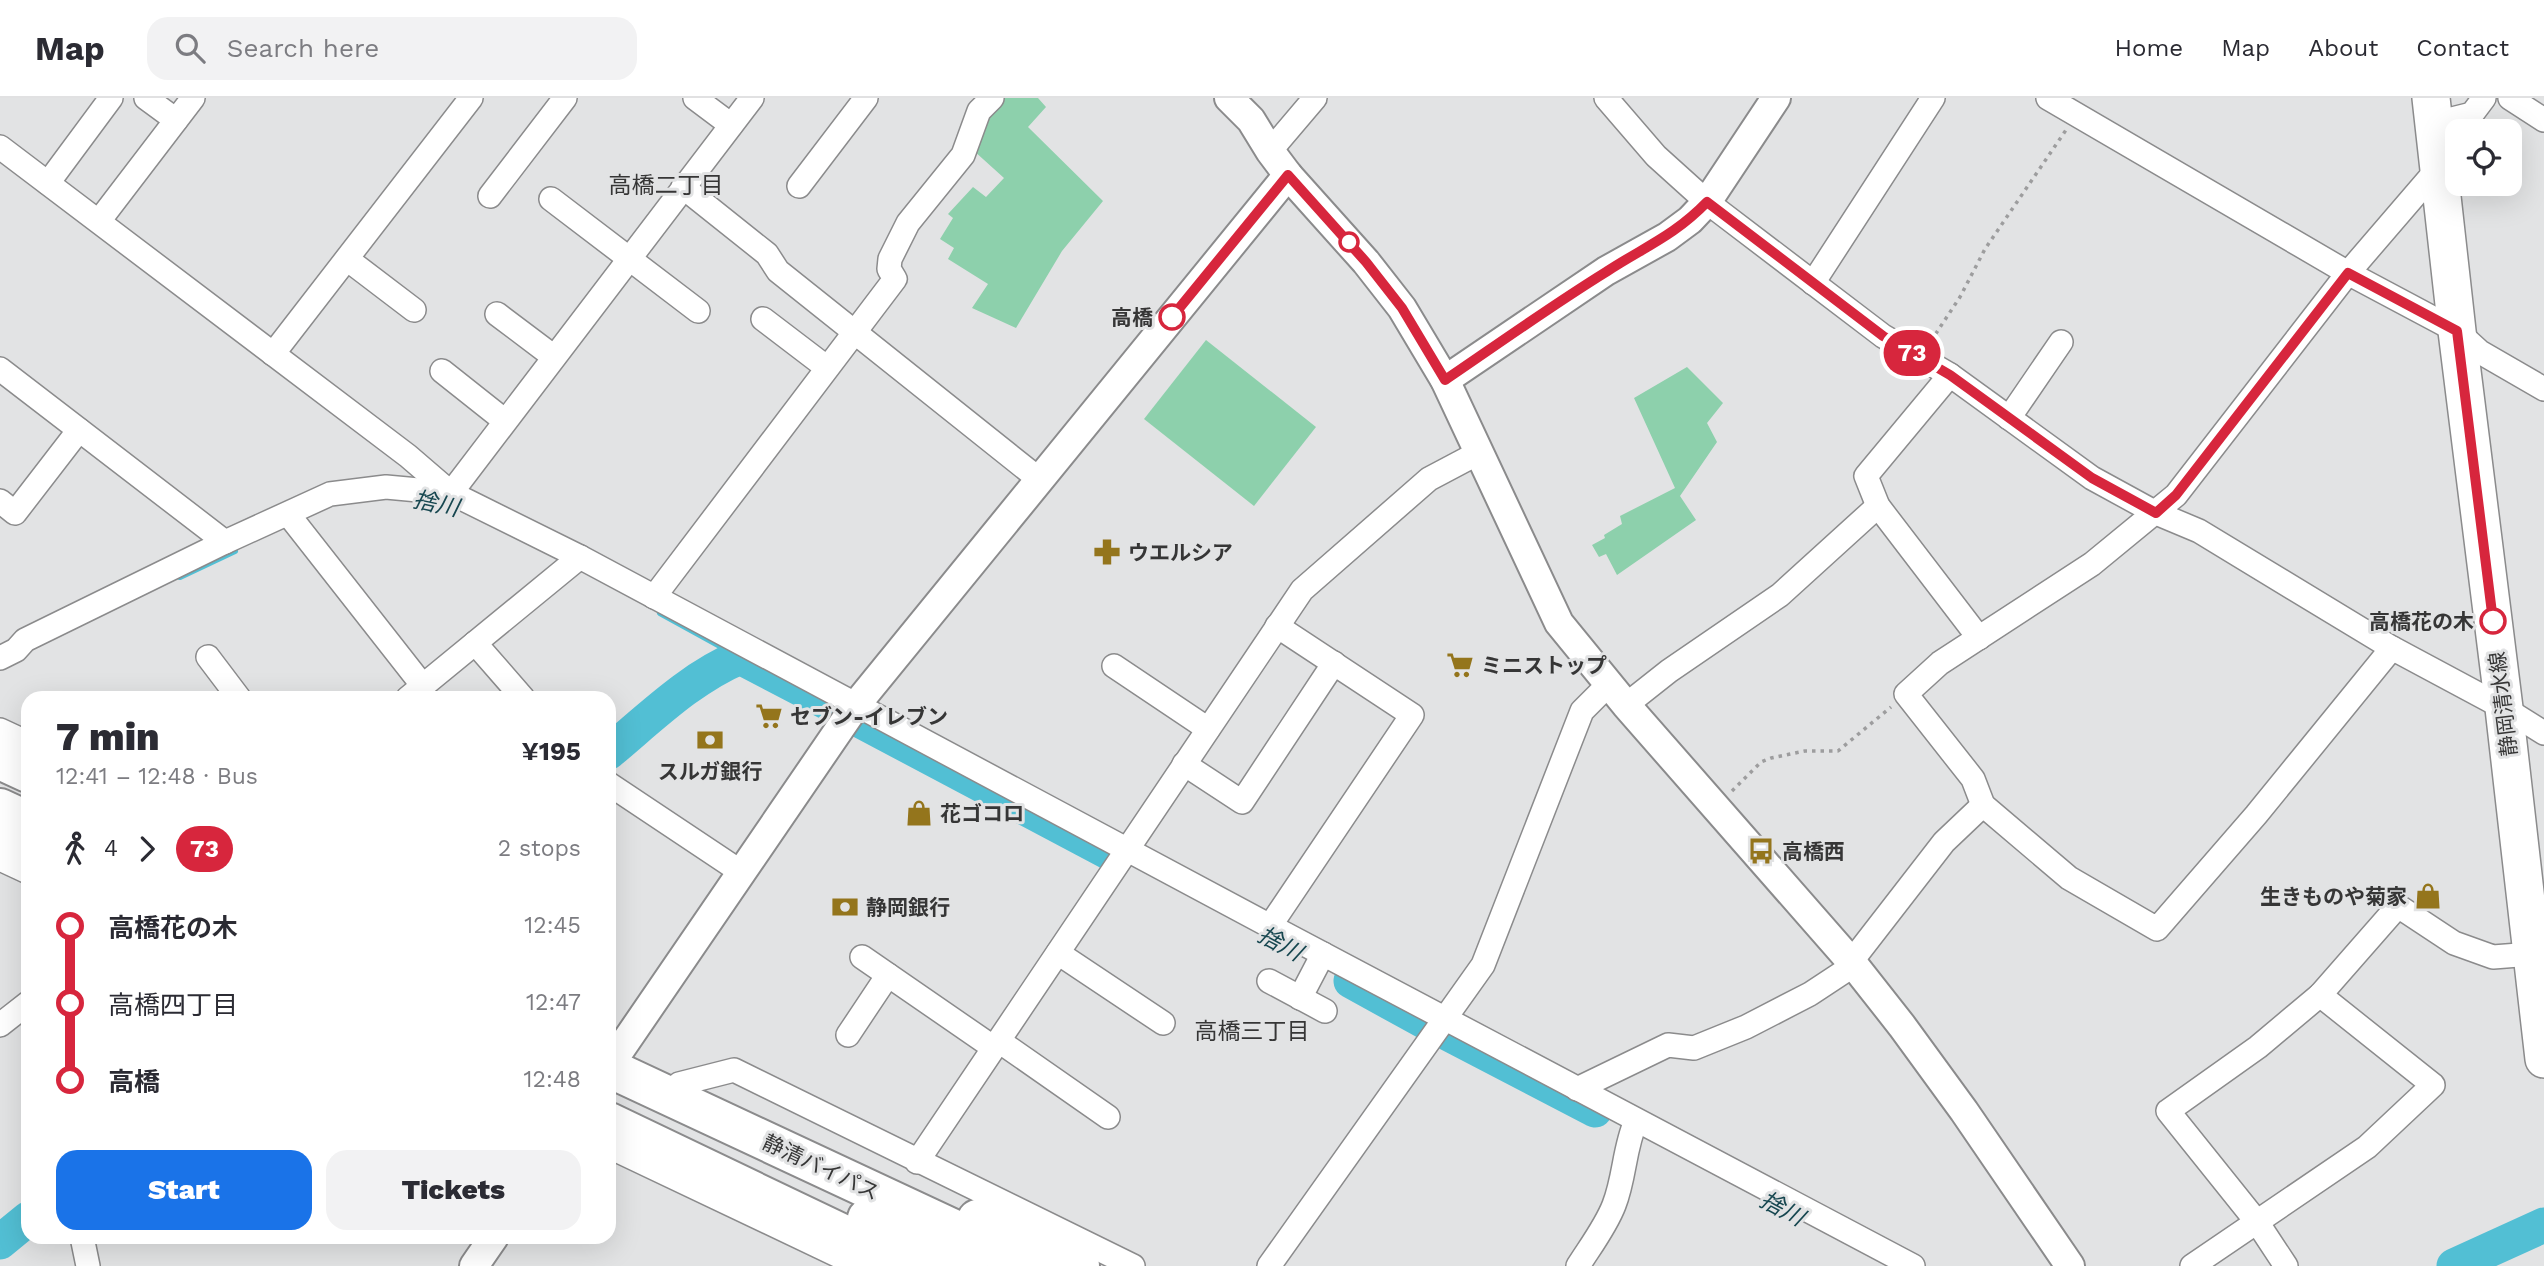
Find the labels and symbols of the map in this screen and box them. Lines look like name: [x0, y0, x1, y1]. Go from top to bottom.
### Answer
district label: 高橋二丁目: [609, 172, 724, 199]
unlabelled marker: [1339, 232, 1359, 252]
marker: 高橋: [1159, 304, 1185, 330]
place label: 高橋: [1111, 305, 1153, 330]
line badge: 73: [1881, 330, 1944, 376]
water label: 捨川: [411, 486, 464, 523]
pharmacy icon: ウエルシア: [1092, 537, 1122, 567]
place label: ウエルシア: [1128, 540, 1233, 565]
marker: 高橋花の木: [2480, 608, 2506, 634]
place label: 高橋花の木: [2369, 609, 2474, 634]
supermarket icon: ミニストップ: [1445, 650, 1475, 680]
street label: 静岡清水線: [2484, 650, 2522, 758]
place label: ミニストップ: [1481, 653, 1607, 678]
supermarket icon: セブン-イレブン: [754, 701, 784, 731]
place label: セブン-イレブン: [790, 704, 948, 729]
bank icon: スルガ銀行: [695, 725, 725, 755]
place label: スルガ銀行: [658, 759, 762, 784]
shop icon: 花ゴコロ: [904, 798, 934, 828]
place label: 花ゴコロ: [940, 801, 1024, 826]
bus stop icon: 高橋西: [1746, 836, 1776, 866]
place label: 高橋西: [1782, 839, 1845, 864]
shop icon: 生きものや菊家: [2413, 881, 2443, 911]
place label: 生きものや菊家: [2260, 884, 2407, 909]
bank icon: 静岡銀行: [830, 892, 860, 922]
place label: 静岡銀行: [866, 895, 950, 920]
water label: 捨川: [1253, 921, 1309, 968]
district label: 高橋三丁目: [1195, 1018, 1310, 1045]
street label: 静清バイパス: [759, 1129, 883, 1205]
water label: 捨川: [1755, 1186, 1811, 1233]

